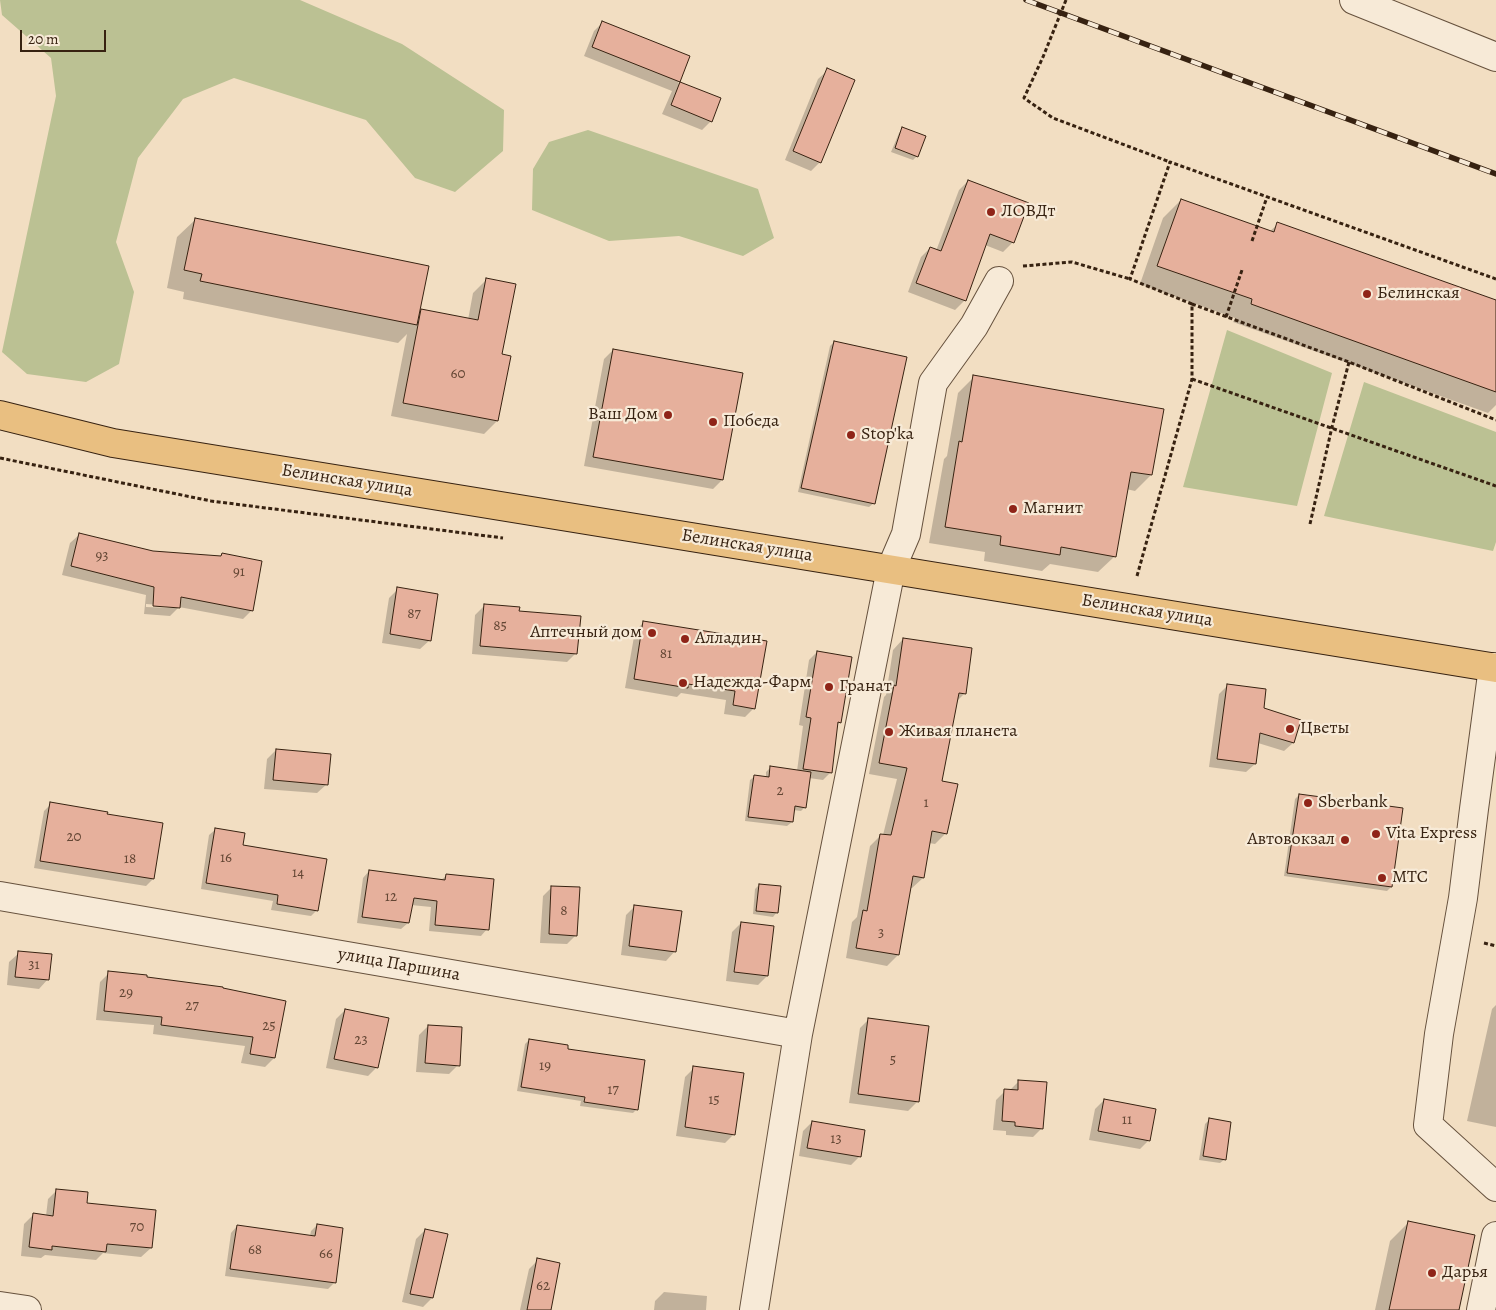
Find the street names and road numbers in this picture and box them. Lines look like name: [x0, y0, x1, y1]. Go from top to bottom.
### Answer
street label: Белинская улица: [280, 460, 414, 502]
street label: Белинская улица: [680, 525, 814, 567]
street label: Белинская улица: [1080, 590, 1214, 632]
street label: улица Паршина: [336, 944, 462, 986]

